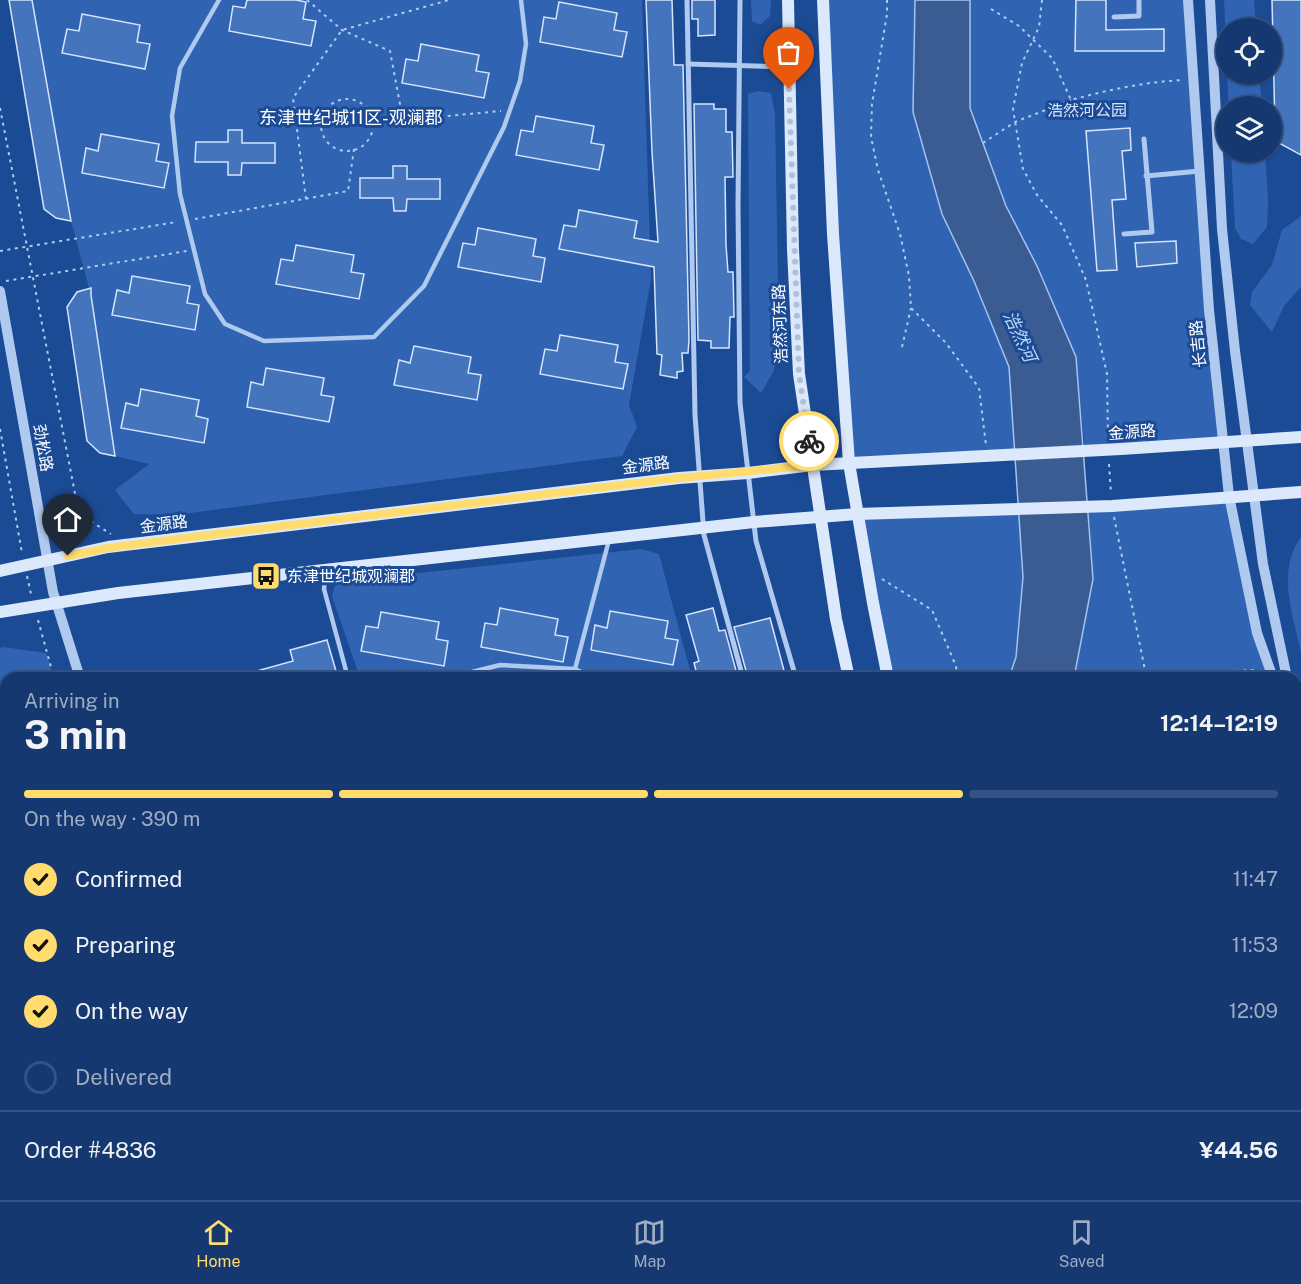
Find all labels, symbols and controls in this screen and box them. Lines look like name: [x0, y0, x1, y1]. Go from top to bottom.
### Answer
map controls: [1216, 18, 1282, 162]
button: locate: [1216, 18, 1282, 84]
pin: [763, 27, 814, 89]
icon: bag: [772, 36, 805, 69]
button: layers: [1216, 96, 1282, 162]
park label: 浩然河公园: [1047, 101, 1127, 120]
district label: 东津世纪城11区-观澜郡: [259, 107, 443, 128]
street label: 浩然河东路: [769, 284, 791, 364]
water label: 浩然河: [999, 307, 1042, 368]
street label: 长吉路: [1186, 319, 1210, 369]
courier: [779, 411, 839, 471]
street label: 金源路: [1107, 421, 1157, 443]
street label: 劲松路: [29, 423, 57, 473]
icon: bike: [793, 425, 826, 458]
street label: 金源路: [621, 453, 671, 477]
pin: [42, 494, 93, 556]
icon: home: [51, 503, 84, 536]
street label: 金源路: [139, 512, 189, 536]
bus stop icon: 东津世纪城观澜郡: [250, 560, 282, 592]
place label: 东津世纪城观澜郡: [287, 567, 415, 586]
text: Arriving in: [24, 689, 119, 713]
text: 12:14–12:19: [1160, 710, 1278, 736]
text: 3 min: [24, 712, 127, 758]
text: On the way · 390 m: [24, 807, 200, 831]
icon: check: [24, 863, 57, 896]
text: Confirmed: [75, 866, 182, 892]
text: 11:47: [1233, 867, 1278, 891]
icon: check: [24, 929, 57, 962]
text: Preparing: [75, 932, 176, 958]
text: 11:53: [1232, 933, 1278, 957]
icon: check: [24, 995, 57, 1028]
text: On the way: [75, 998, 188, 1024]
text: 12:09: [1229, 999, 1278, 1023]
text: Delivered: [75, 1064, 172, 1090]
text: Order #4836: [24, 1137, 157, 1163]
text: ¥44.56: [1199, 1137, 1278, 1163]
tab: Home: [196, 1216, 240, 1271]
tab: Map: [633, 1216, 666, 1271]
tab: Saved: [1059, 1216, 1105, 1271]

